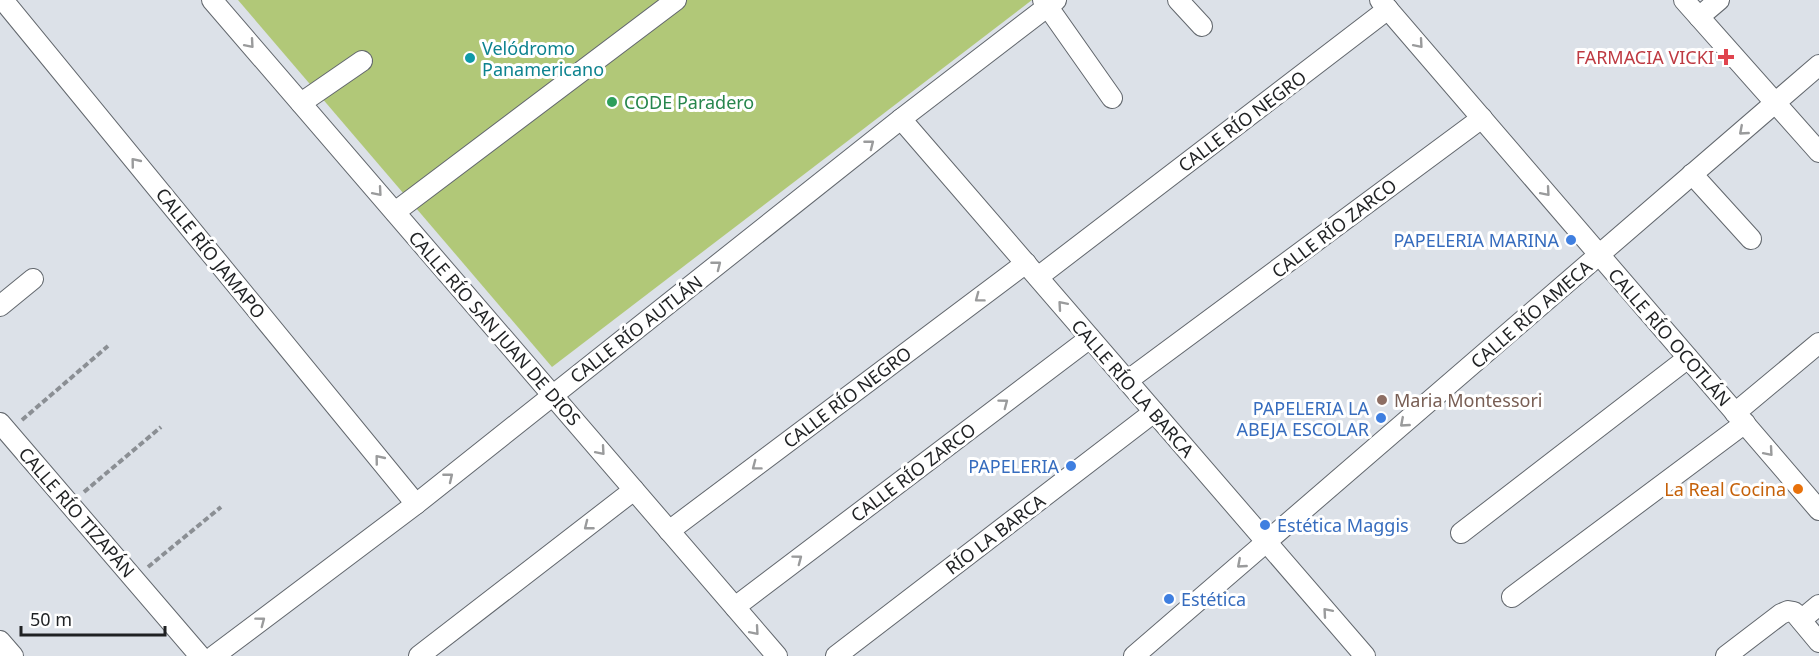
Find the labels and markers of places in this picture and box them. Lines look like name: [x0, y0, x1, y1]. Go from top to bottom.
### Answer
place label: Velódromo Panamericano: [482, 36, 604, 81]
place label: FARMACIA VICKI: [1576, 45, 1714, 69]
marker: FARMACIA VICKI: [1719, 50, 1733, 64]
marker: Velódromo Panamericano: [463, 51, 477, 65]
place label: CODE Paradero: [624, 90, 754, 114]
marker: CODE Paradero: [605, 95, 619, 109]
place label: PAPELERIA MARINA: [1393, 228, 1559, 252]
marker: PAPELERIA MARINA: [1564, 233, 1578, 247]
place label: Maria Montessori: [1394, 388, 1542, 412]
marker: Maria Montessori: [1375, 393, 1389, 407]
place label: PAPELERIA LA ABEJA ESCOLAR: [1237, 396, 1369, 441]
marker: PAPELERIA LA ABEJA ESCOLAR: [1374, 411, 1388, 425]
place label: PAPELERIA: [968, 454, 1059, 478]
marker: PAPELERIA: [1064, 459, 1078, 473]
place label: La Real Cocina: [1664, 477, 1786, 501]
marker: La Real Cocina: [1791, 482, 1805, 496]
place label: Estética Maggis: [1277, 513, 1409, 537]
marker: Estética Maggis: [1258, 518, 1272, 532]
place label: Estética: [1181, 587, 1246, 611]
marker: Estética: [1162, 592, 1176, 606]

